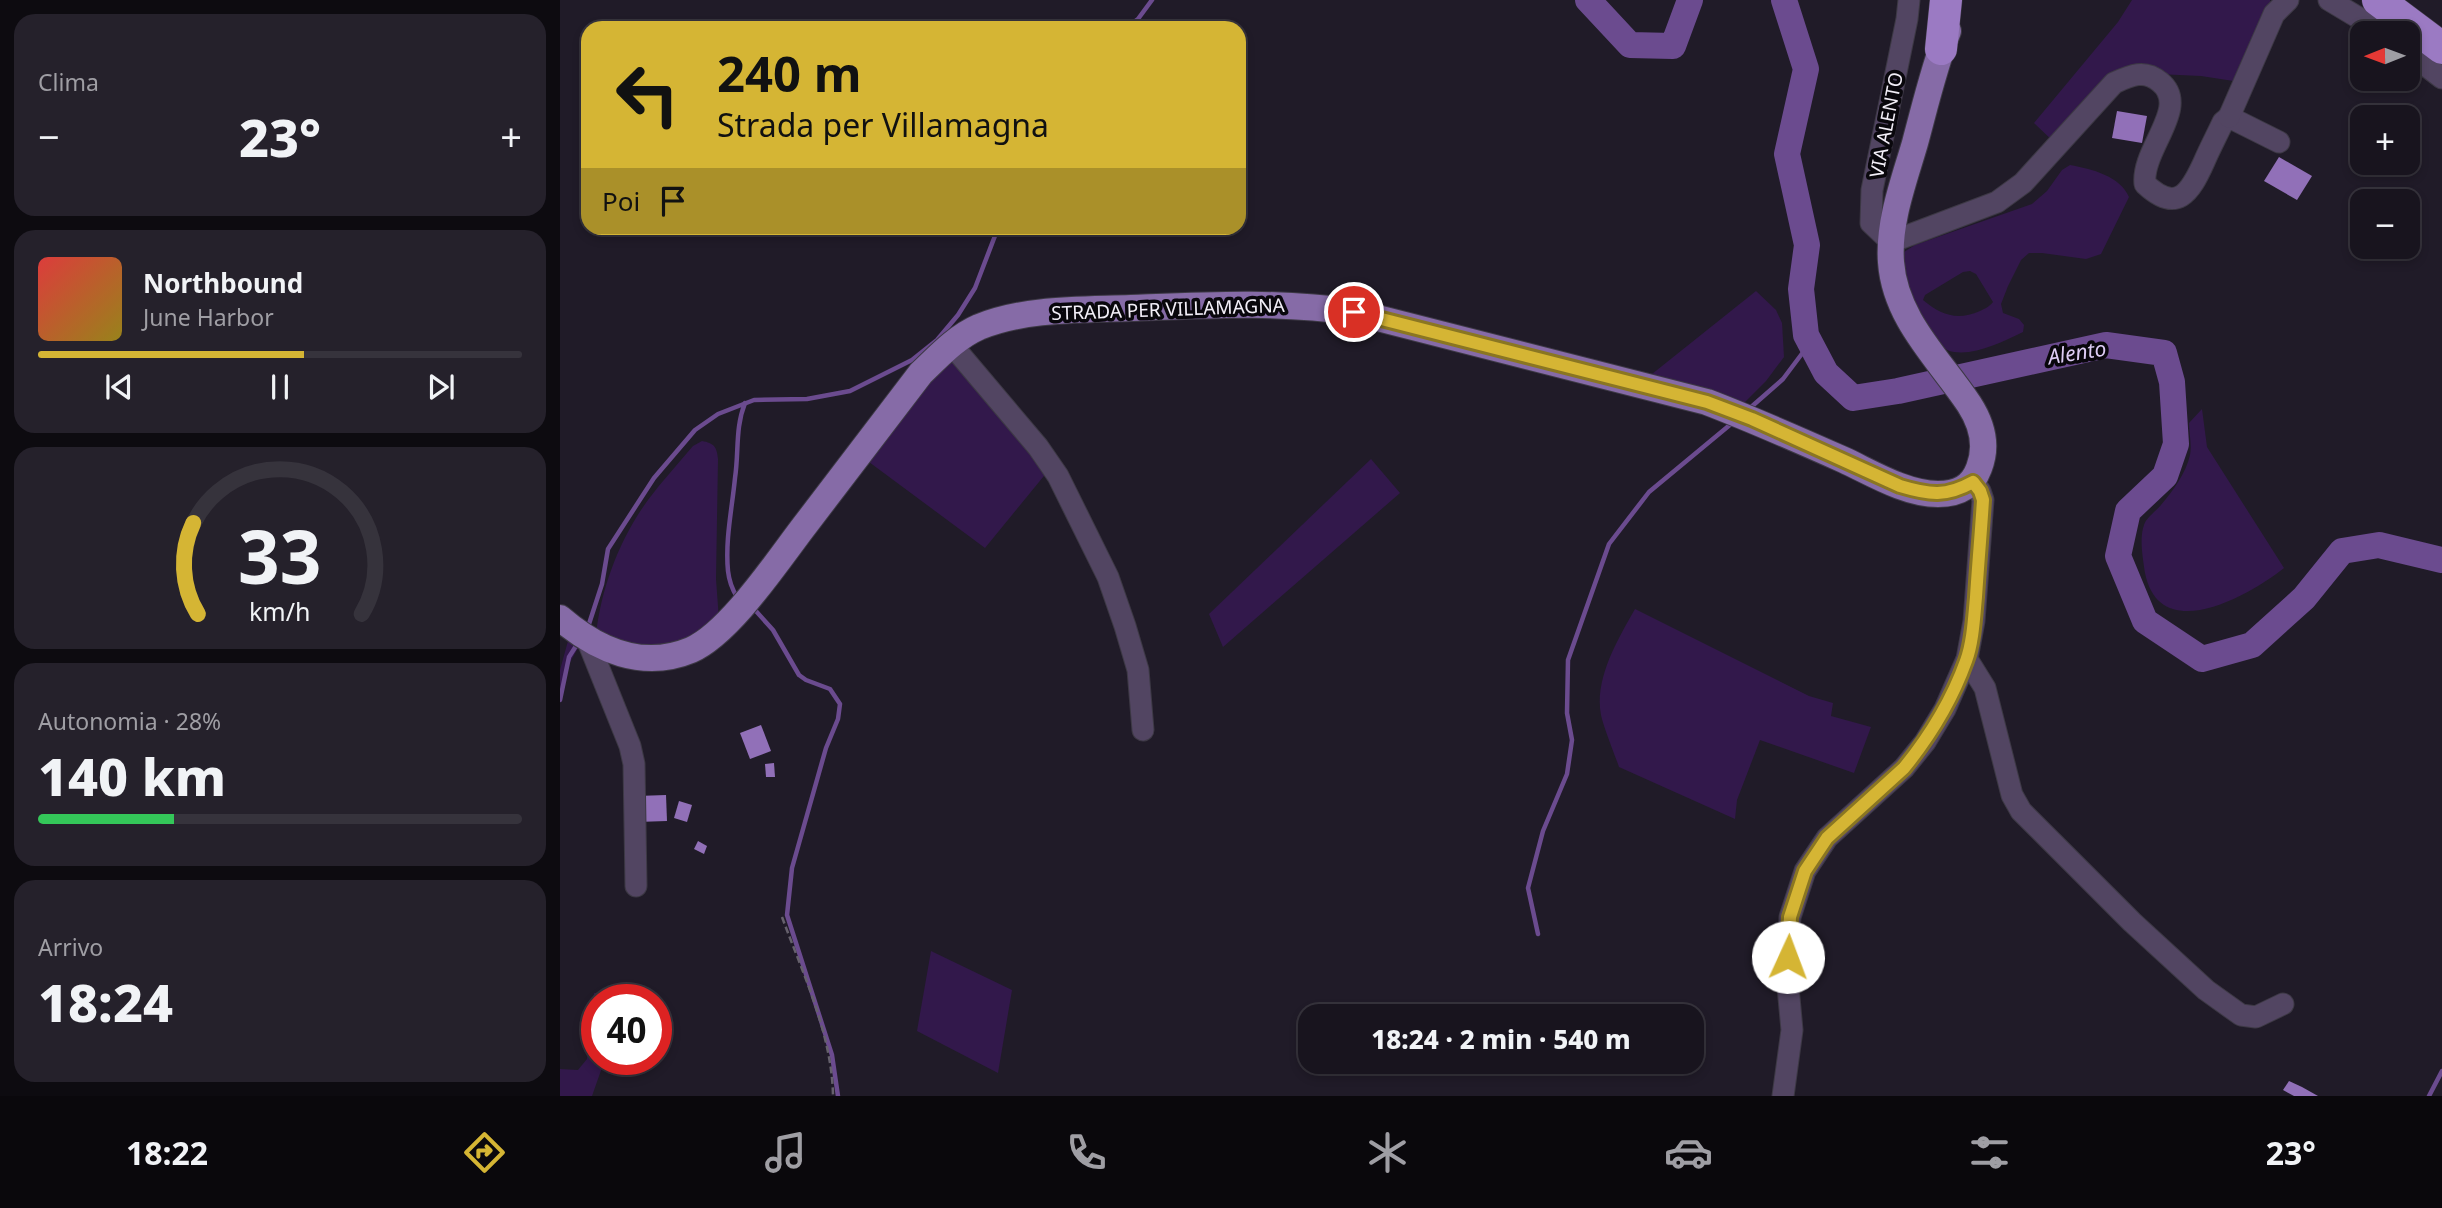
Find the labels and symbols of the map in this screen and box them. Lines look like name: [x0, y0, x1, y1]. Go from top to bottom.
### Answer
north arrow: [2350, 21, 2420, 91]
street label: VIA ALENTO: [1863, 70, 1909, 180]
pin: [1324, 282, 1384, 342]
street label: STRADA PER VILLAMAGNA: [1051, 292, 1286, 326]
water label: Alento: [2044, 334, 2108, 371]
position arrow: [1751, 920, 1825, 994]
speed limit sign: 40: [581, 984, 672, 1075]

